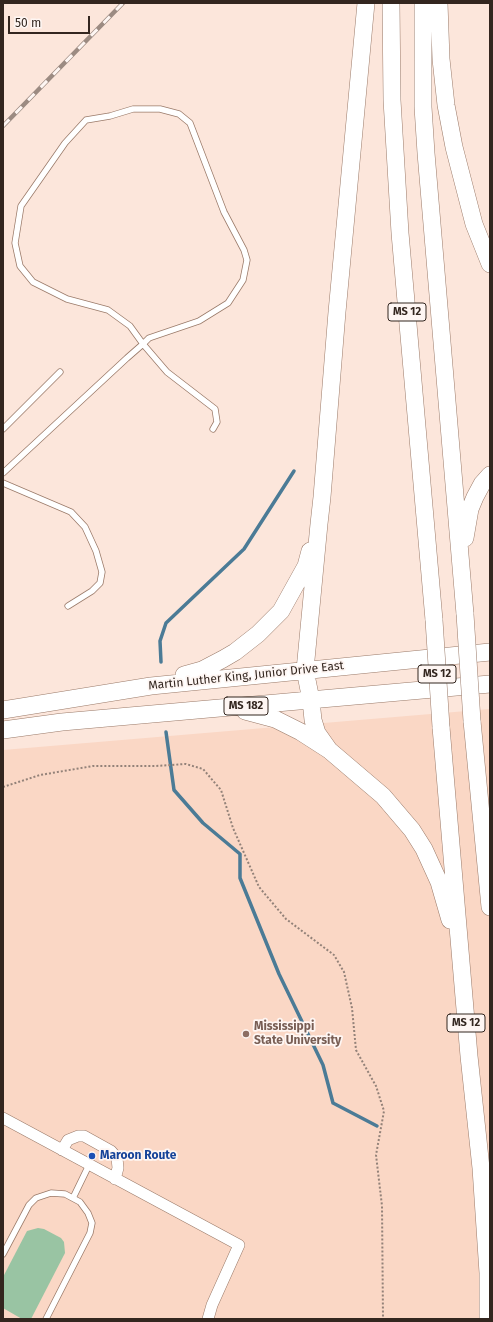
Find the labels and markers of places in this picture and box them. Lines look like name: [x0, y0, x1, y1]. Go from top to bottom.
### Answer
place label: Mississippi State University: [254, 1020, 341, 1048]
marker: Mississippi State University: [241, 1029, 251, 1039]
place label: Maroon Route: [100, 1149, 176, 1163]
marker: Maroon Route: [87, 1151, 97, 1161]

